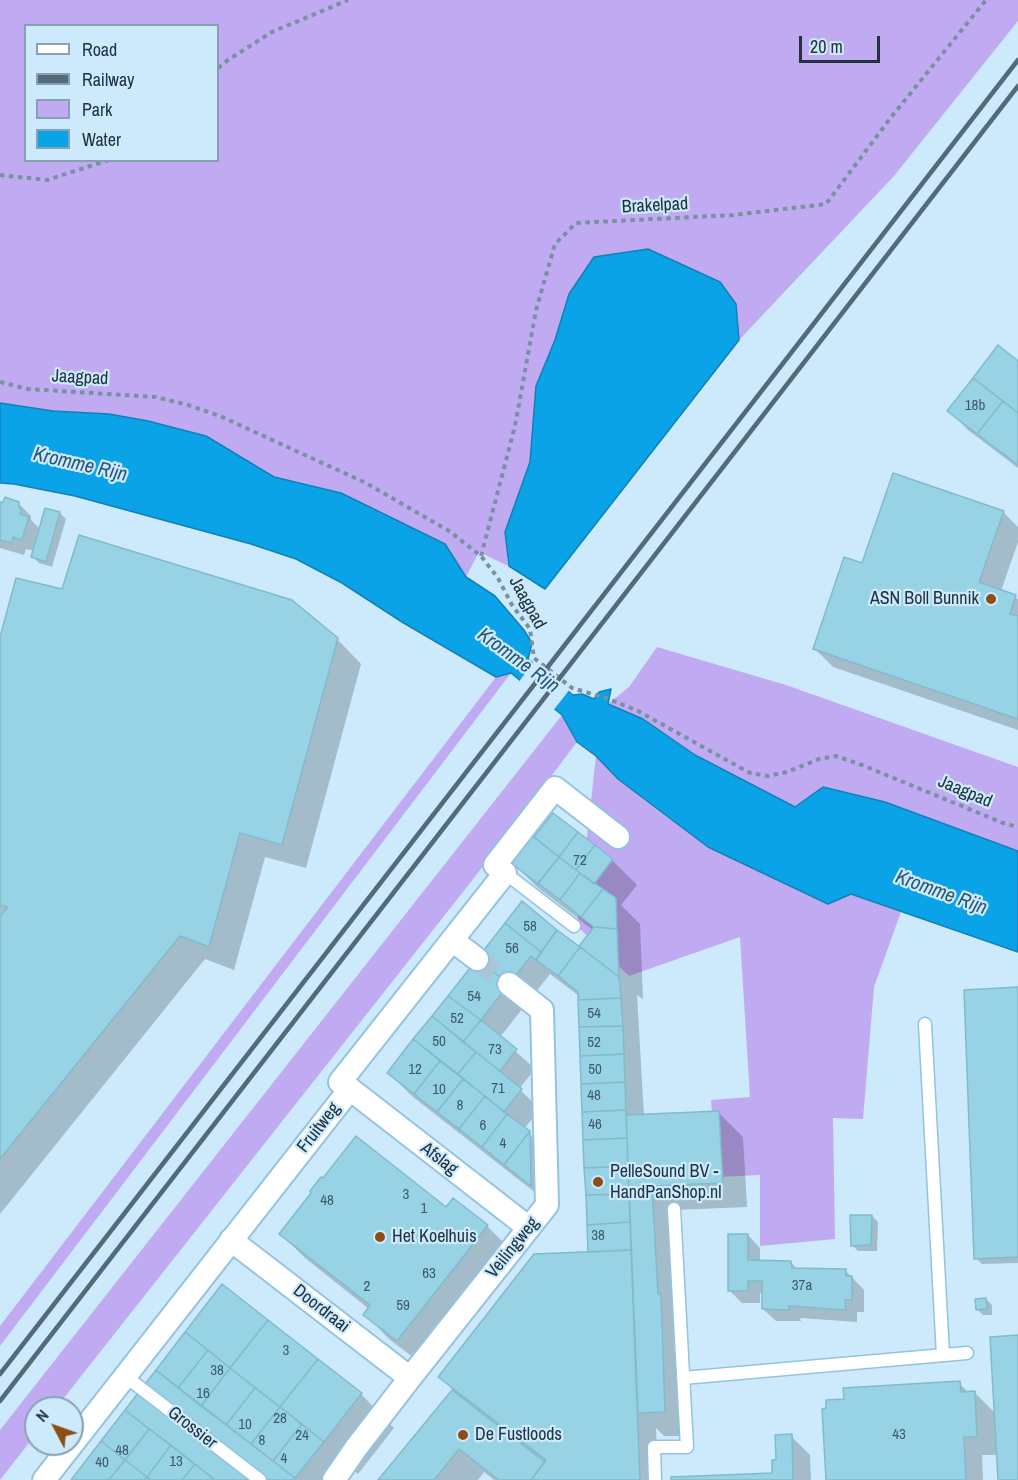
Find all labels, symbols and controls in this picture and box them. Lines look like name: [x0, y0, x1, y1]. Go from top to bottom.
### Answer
legend: [24, 24, 219, 162]
scale bar: [802, 24, 883, 62]
text: 20 m: [810, 34, 843, 59]
text: Road: [82, 37, 117, 62]
text: Railway: [82, 67, 135, 92]
text: Park: [82, 97, 112, 122]
text: Water: [82, 127, 121, 152]
street label: Brakelpad: [621, 193, 689, 219]
street label: Jaagpad: [51, 366, 109, 390]
house number: 18b: [965, 397, 985, 415]
water label: Kromme Rijn: [31, 443, 129, 487]
street label: Jaagpad: [504, 573, 550, 633]
place label: ASN Boll Bunnik: [870, 588, 979, 610]
marker: ASN Boll Bunnik: [984, 592, 998, 606]
water label: Kromme Rijn: [472, 623, 564, 699]
street label: Jaagpad: [935, 771, 995, 813]
house number: 72: [573, 852, 587, 870]
water label: Kromme Rijn: [892, 865, 990, 921]
house number: 58: [523, 918, 537, 936]
house number: 56: [505, 940, 519, 958]
house number: 54: [467, 988, 481, 1006]
house number: 54: [587, 1005, 601, 1023]
house number: 52: [450, 1010, 464, 1028]
house number: 50: [432, 1033, 446, 1051]
house number: 52: [587, 1034, 601, 1052]
house number: 73: [488, 1041, 502, 1059]
house number: 12: [408, 1061, 422, 1079]
house number: 50: [588, 1061, 602, 1079]
house number: 71: [491, 1080, 505, 1098]
house number: 10: [432, 1081, 446, 1099]
house number: 48: [587, 1087, 601, 1105]
house number: 8: [457, 1097, 463, 1115]
street label: Fruitweg: [293, 1099, 345, 1157]
house number: 46: [588, 1116, 602, 1134]
house number: 6: [480, 1117, 486, 1135]
house number: 4: [500, 1135, 506, 1153]
street label: Afslag: [416, 1138, 462, 1180]
place label: PelleSound BV - HandPanShop.nl: [610, 1161, 722, 1204]
marker: PelleSound BV - HandPanShop.nl: [591, 1175, 605, 1189]
house number: 3: [403, 1186, 409, 1204]
house number: 48: [320, 1192, 334, 1210]
house number: 1: [421, 1200, 427, 1218]
street label: Veilingweg: [482, 1213, 544, 1283]
place label: Het Koelhuis: [392, 1226, 477, 1248]
house number: 38: [591, 1227, 605, 1245]
marker: Het Koelhuis: [373, 1230, 387, 1244]
house number: 63: [422, 1265, 436, 1283]
house number: 37a: [792, 1277, 812, 1295]
house number: 2: [364, 1278, 370, 1296]
street label: Doordraai: [288, 1280, 354, 1338]
house number: 59: [396, 1297, 410, 1315]
house number: 3: [283, 1342, 289, 1360]
house number: 38: [210, 1362, 224, 1380]
house number: 16: [196, 1385, 210, 1403]
north arrow: [24, 1396, 84, 1456]
street label: Grossier: [163, 1402, 221, 1454]
text: N: [31, 1405, 53, 1426]
house number: 28: [273, 1410, 287, 1428]
house number: 10: [238, 1416, 252, 1434]
place label: De Fustloods: [475, 1424, 562, 1446]
house number: 43: [892, 1426, 906, 1444]
house number: 24: [295, 1427, 309, 1445]
marker: De Fustloods: [456, 1428, 470, 1442]
house number: 8: [259, 1432, 265, 1450]
house number: 48: [115, 1442, 129, 1460]
house number: 4: [281, 1450, 287, 1468]
house number: 13: [169, 1453, 183, 1471]
house number: 40: [95, 1454, 109, 1472]

